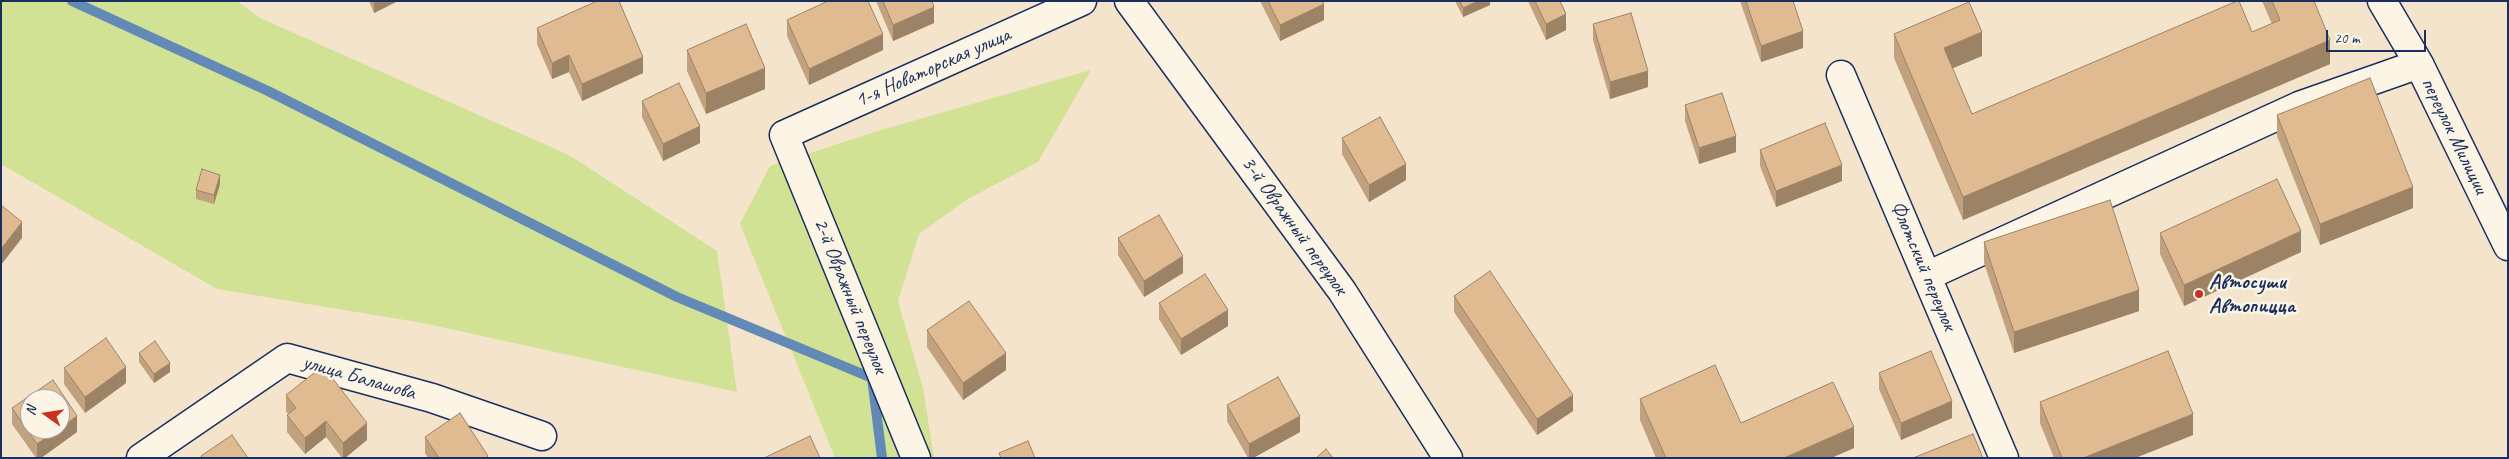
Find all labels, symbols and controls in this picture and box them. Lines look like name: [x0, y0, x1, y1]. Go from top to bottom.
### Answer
scale bar: [2329, 20, 2429, 52]
street label: 1-я Новаторская улица: [851, 22, 1015, 114]
text: 20 m: [2334, 29, 2360, 48]
street label: переулок Милиции: [2415, 74, 2493, 198]
street label: 3-й Овражный переулок: [1235, 152, 1353, 300]
street label: Флотский переулок: [1884, 197, 1962, 335]
street label: 2-й Овражный переулок: [807, 215, 893, 377]
place label: Автосуши Автопицца: [2209, 269, 2295, 319]
marker: Автосуши Автопицца: [2193, 288, 2205, 300]
street label: улица Балашова: [300, 350, 418, 406]
north arrow: [20, 389, 70, 439]
text: N: [22, 405, 40, 417]

